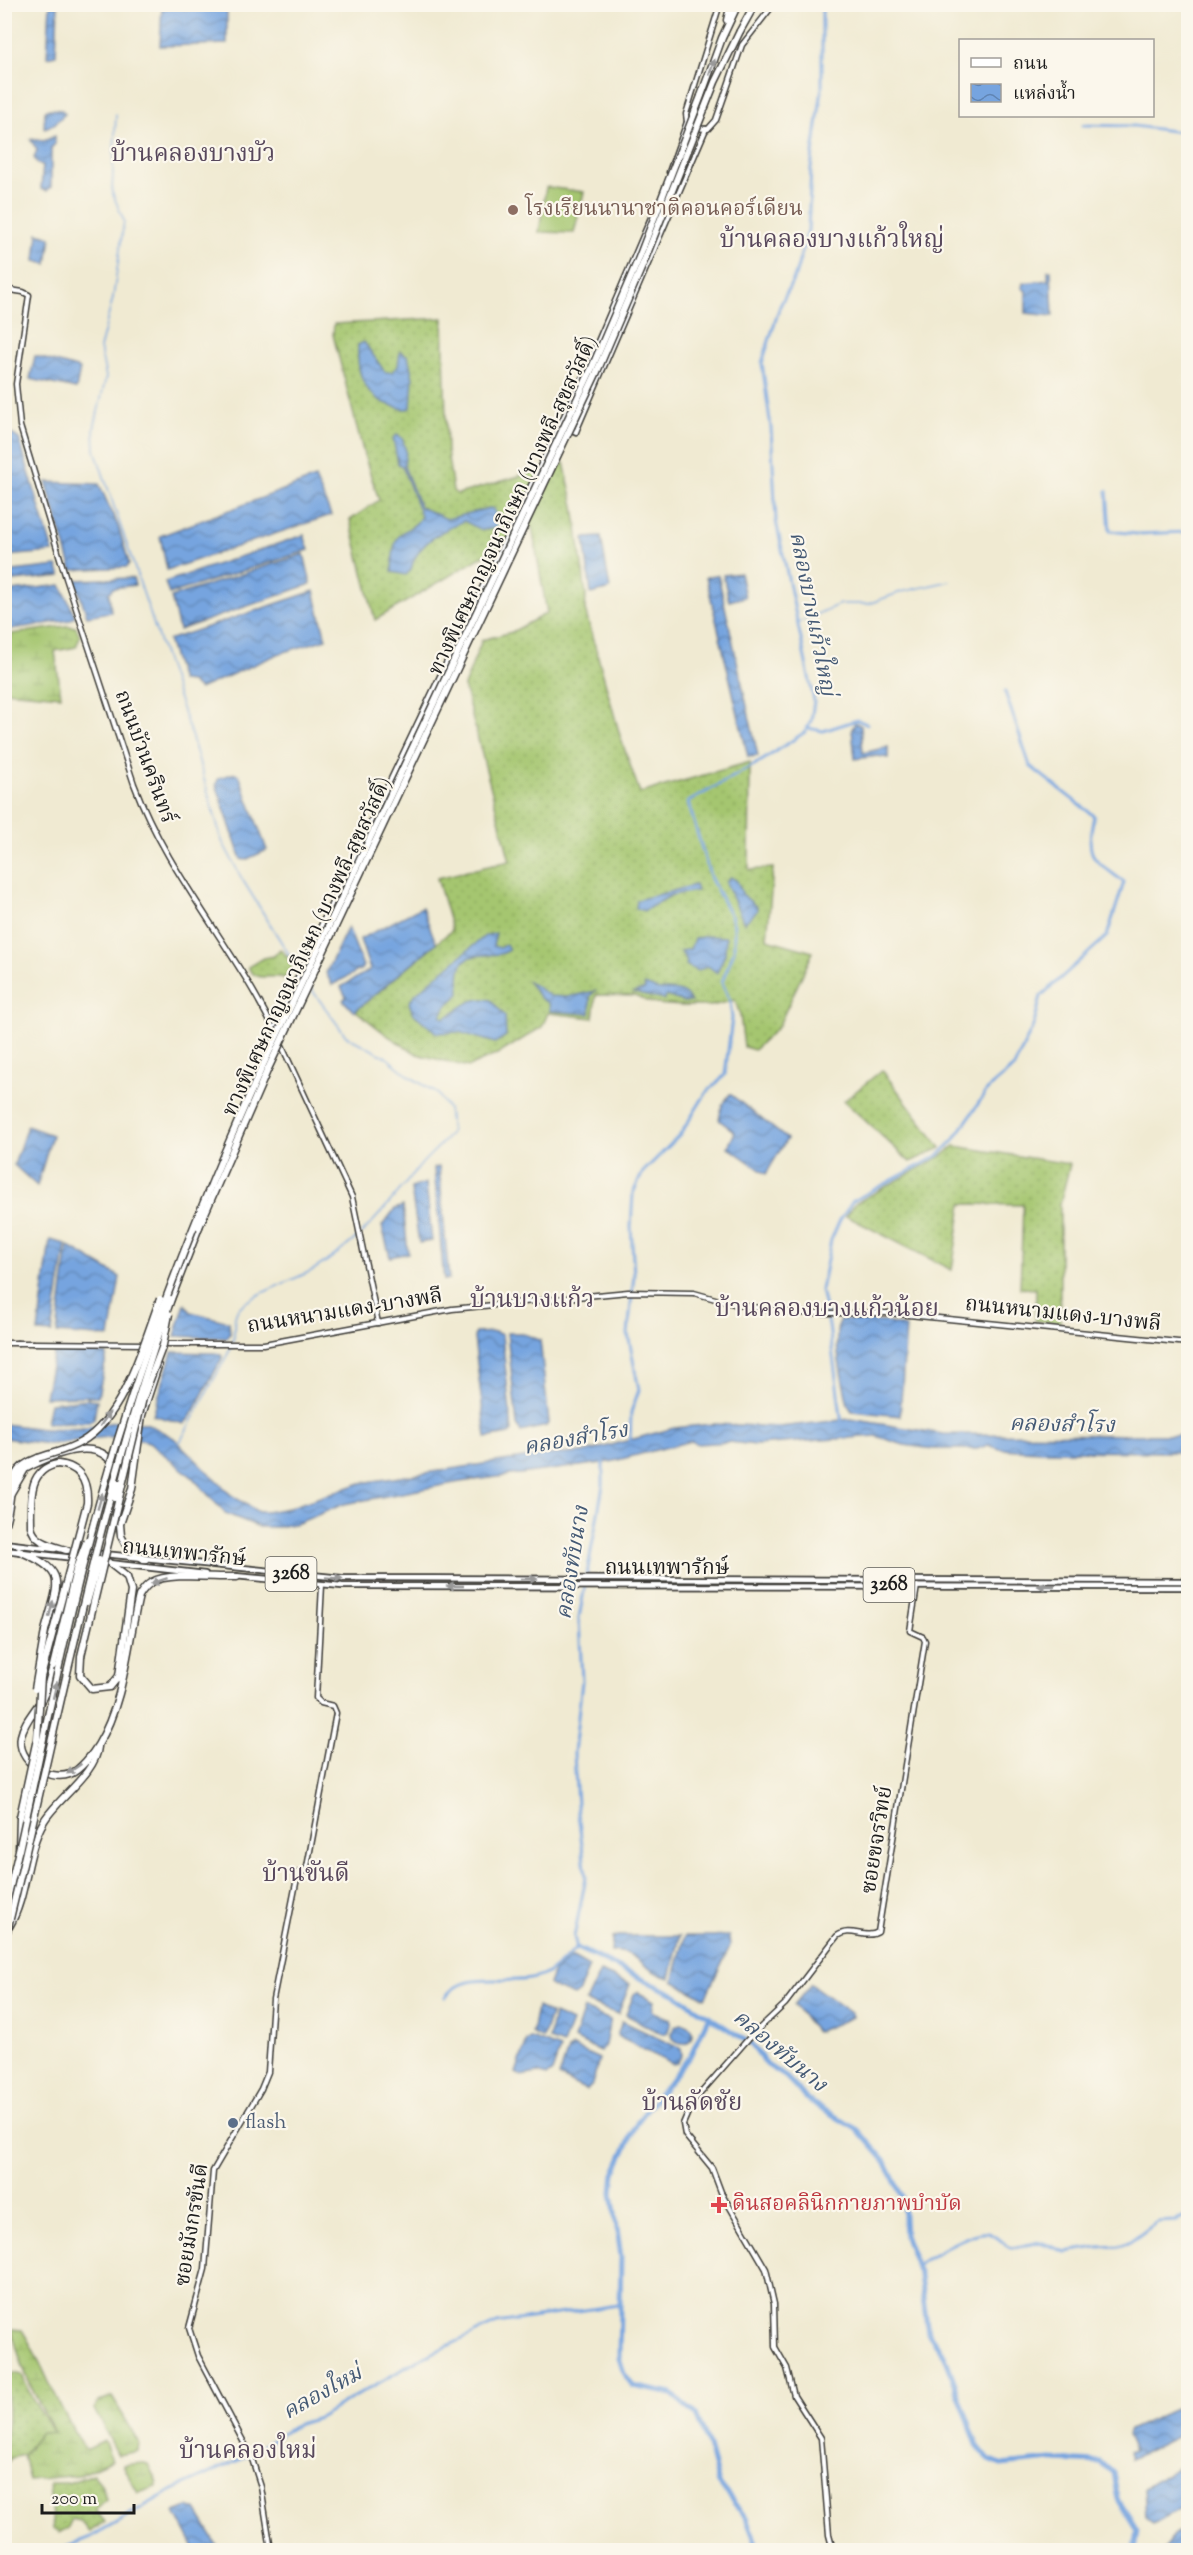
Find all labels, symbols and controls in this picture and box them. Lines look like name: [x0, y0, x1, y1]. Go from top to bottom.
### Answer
legend: [959, 39, 1154, 117]
text: ถนน: [1013, 52, 1048, 78]
one-way arrow: [707, 58, 717, 76]
text: แหล่งน้ำ: [1013, 79, 1076, 108]
district label: บ้านคลองบางบัว: [111, 138, 275, 172]
place label: โรงเรียนนานาชาติคอนคอร์เดียน: [524, 193, 803, 225]
marker: โรงเรียนนานาชาติคอนคอร์เดียน: [506, 203, 520, 217]
district label: บ้านคลองบางแก้วใหญ่: [720, 221, 944, 258]
street label: ทางพิเศษกาญจนาภิเษก (บางพลี-สุขสวัสดิ์): [420, 330, 606, 681]
water label: คลองบางแก้วใหญ่: [779, 529, 845, 702]
street label: ถนนบัวนครินทร์: [106, 686, 182, 829]
street label: ทางพิเศษกาญจนาภิเษก (บางพลี-สุขสวัสดิ์): [214, 771, 400, 1122]
street label: ถนนหนามแดง-บางพลี: [245, 1282, 445, 1342]
district label: บ้านบางแก้ว: [470, 1284, 594, 1318]
street label: ถนนหนามแดง-บางพลี: [963, 1290, 1163, 1340]
district label: บ้านคลองบางแก้วน้อย: [715, 1293, 939, 1327]
water label: คลองสำโรง: [1009, 1407, 1116, 1443]
one-way arrow: [99, 1412, 111, 1428]
water label: คลองสำโรง: [521, 1413, 632, 1465]
one-way arrow: [96, 1491, 105, 1509]
water label: คลองทับนาง: [549, 1503, 599, 1622]
street label: ถนนเทพารักษ์: [120, 1533, 248, 1575]
street label: ถนนเทพารักษ์: [605, 1554, 730, 1584]
road number: 3268: [266, 1557, 316, 1591]
road number: 3268: [864, 1568, 914, 1602]
one-way arrow: [325, 1573, 344, 1582]
one-way arrow: [520, 1574, 539, 1584]
one-way arrow: [149, 1577, 167, 1586]
one-way arrow: [445, 1581, 464, 1591]
one-way arrow: [1037, 1581, 1056, 1591]
one-way arrow: [46, 1600, 56, 1618]
one-way arrow: [51, 1680, 60, 1699]
one-way arrow: [66, 1763, 82, 1775]
street label: ซอยขจรวิทย์: [855, 1784, 901, 1896]
district label: บ้านขันดี: [262, 1858, 350, 1892]
water label: คลองทับนาง: [725, 2003, 834, 2102]
district label: บ้านลัดชัย: [642, 2087, 742, 2121]
place label: flash: [245, 2108, 287, 2138]
marker: flash: [226, 2116, 240, 2130]
street label: ซอยมังกรขันดี: [168, 2161, 218, 2289]
place label: ดินสอคลินิกกายภาพบำบัด: [732, 2190, 962, 2220]
marker: ดินสอคลินิกกายภาพบำบัด: [710, 2196, 728, 2214]
water label: คลองใหม่: [276, 2356, 371, 2429]
district label: บ้านคลองใหม่: [179, 2432, 317, 2469]
scale bar: [42, 2477, 134, 2515]
text: 200 m: [51, 2487, 97, 2513]

